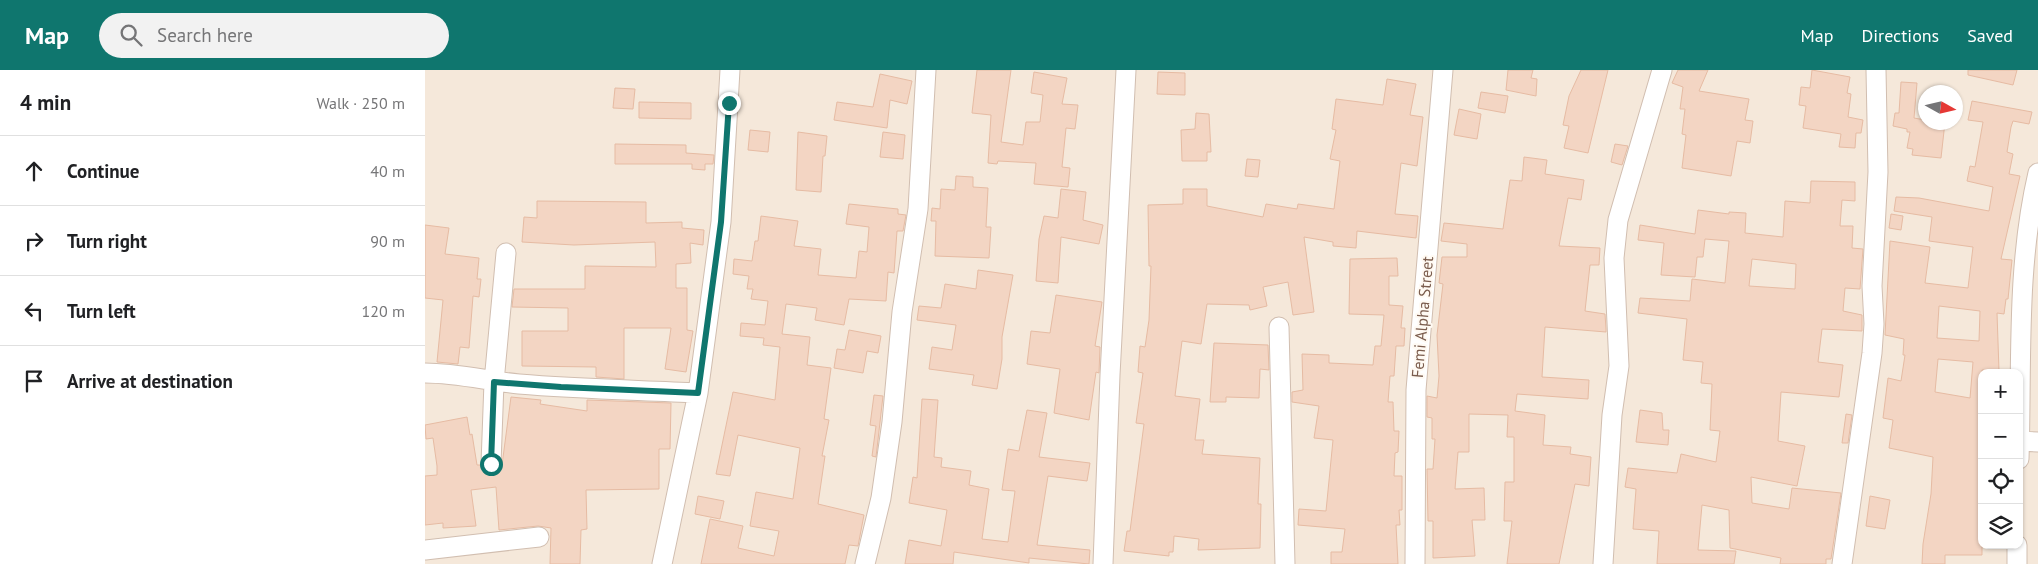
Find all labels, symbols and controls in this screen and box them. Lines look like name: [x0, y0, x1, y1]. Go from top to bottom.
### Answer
search box: [99, 13, 449, 58]
text: Map: [25, 20, 69, 51]
icon: search: [117, 21, 145, 49]
text: Search here: [157, 23, 253, 47]
text: Map: [1801, 24, 1833, 47]
text: Directions: [1861, 24, 1939, 47]
text: Saved: [1967, 24, 2013, 47]
north arrow: [1918, 85, 1963, 130]
text: 4 min: [20, 89, 71, 116]
route end: [718, 92, 741, 115]
text: Walk · 250 m: [316, 93, 405, 113]
icon: ahead: [20, 157, 48, 185]
text: Continue: [67, 159, 139, 183]
text: 40 m: [370, 161, 405, 181]
icon: right: [20, 227, 48, 255]
text: Turn right: [67, 229, 147, 253]
text: 90 m: [370, 231, 405, 251]
street label: Femi Alpha Street: [1407, 255, 1437, 379]
icon: left: [20, 297, 48, 325]
text: Turn left: [67, 299, 136, 323]
text: 120 m: [362, 301, 405, 321]
icon: arrive: [20, 367, 48, 395]
text: Arrive at destination: [67, 369, 233, 393]
map controls: [1978, 369, 2023, 549]
button: +: [1978, 369, 2023, 414]
button: −: [1978, 414, 2023, 459]
route start: [480, 453, 503, 476]
button: locate: [1978, 459, 2023, 504]
button: layers: [1978, 504, 2023, 549]

